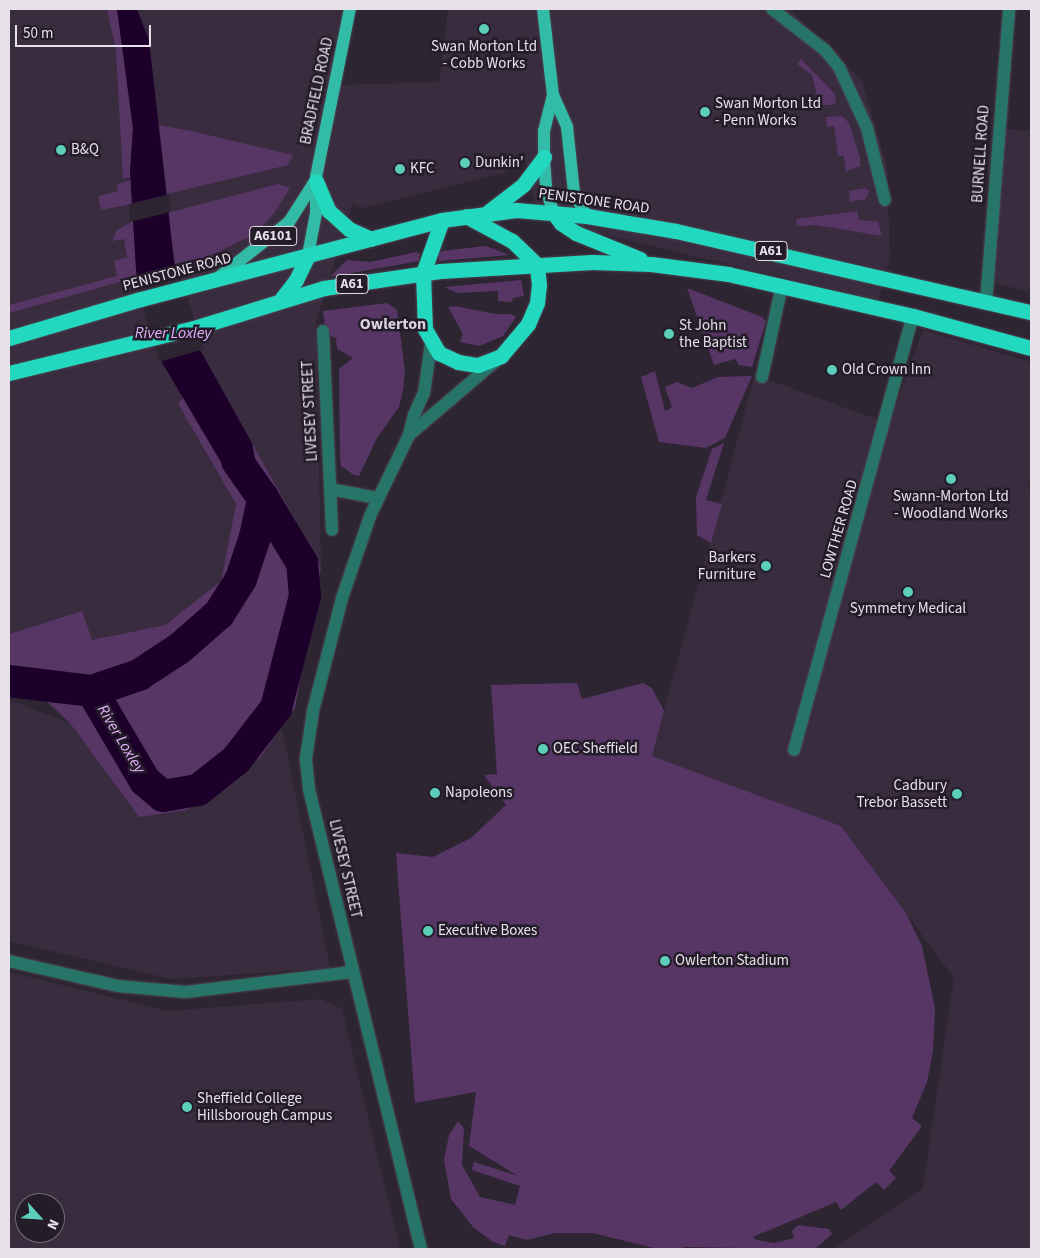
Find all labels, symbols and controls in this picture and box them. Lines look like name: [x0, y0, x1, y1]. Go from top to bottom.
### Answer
scale bar: [18, 15, 154, 47]
text: 50 m: [23, 23, 53, 44]
marker: Swan Morton Ltd - Cobb Works: [478, 23, 490, 35]
street label: BRADFIELD ROAD: [297, 36, 337, 146]
place label: Swan Morton Ltd - Cobb Works: [431, 37, 537, 72]
place label: Swan Morton Ltd - Penn Works: [715, 94, 821, 129]
street label: BURNELL ROAD: [969, 105, 993, 203]
marker: Swan Morton Ltd - Penn Works: [699, 106, 711, 118]
place label: B&Q: [71, 141, 99, 159]
marker: B&Q: [55, 144, 67, 156]
place label: Dunkin': [475, 154, 524, 172]
marker: Dunkin': [459, 157, 471, 169]
place label: KFC: [410, 160, 435, 178]
marker: KFC: [394, 163, 406, 175]
street label: PENISTONE ROAD: [537, 184, 651, 218]
road number: A6101: [248, 225, 298, 248]
road number: A61: [754, 240, 788, 262]
street label: PENISTONE ROAD: [121, 249, 233, 295]
road number: A61: [334, 272, 370, 296]
district label: Owlerton: [360, 314, 426, 334]
place label: St John the Baptist: [679, 316, 747, 351]
water label: River Loxley: [135, 323, 211, 343]
marker: St John the Baptist: [663, 328, 675, 340]
street label: LIVESEY STREET: [298, 360, 322, 462]
place label: Old Crown Inn: [842, 361, 931, 379]
marker: Old Crown Inn: [826, 364, 838, 376]
marker: Swann-Morton Ltd - Woodland Works: [945, 473, 957, 485]
street label: LOWTHER ROAD: [816, 478, 862, 580]
place label: Swann-Morton Ltd - Woodland Works: [893, 487, 1009, 522]
place label: Barkers Furniture: [698, 548, 756, 583]
marker: Barkers Furniture: [760, 560, 772, 572]
marker: Symmetry Medical: [902, 586, 914, 598]
place label: Symmetry Medical: [850, 600, 966, 618]
water label: River Loxley: [93, 701, 149, 777]
place label: OEC Sheffield: [553, 740, 638, 758]
marker: OEC Sheffield: [537, 743, 549, 755]
place label: Cadbury Trebor Bassett: [856, 776, 947, 811]
place label: Napoleons: [445, 784, 513, 802]
marker: Napoleons: [429, 787, 441, 799]
marker: Cadbury Trebor Bassett: [951, 788, 963, 800]
street label: LIVESEY STREET: [325, 818, 365, 920]
place label: Executive Boxes: [438, 922, 537, 940]
marker: Executive Boxes: [422, 925, 434, 937]
place label: Owlerton Stadium: [675, 952, 789, 970]
marker: Owlerton Stadium: [659, 955, 671, 967]
place label: Sheffield College Hillsborough Campus: [197, 1089, 332, 1124]
marker: Sheffield College Hillsborough Campus: [181, 1101, 193, 1113]
north arrow: [15, 1193, 65, 1243]
text: N: [42, 1216, 64, 1233]

